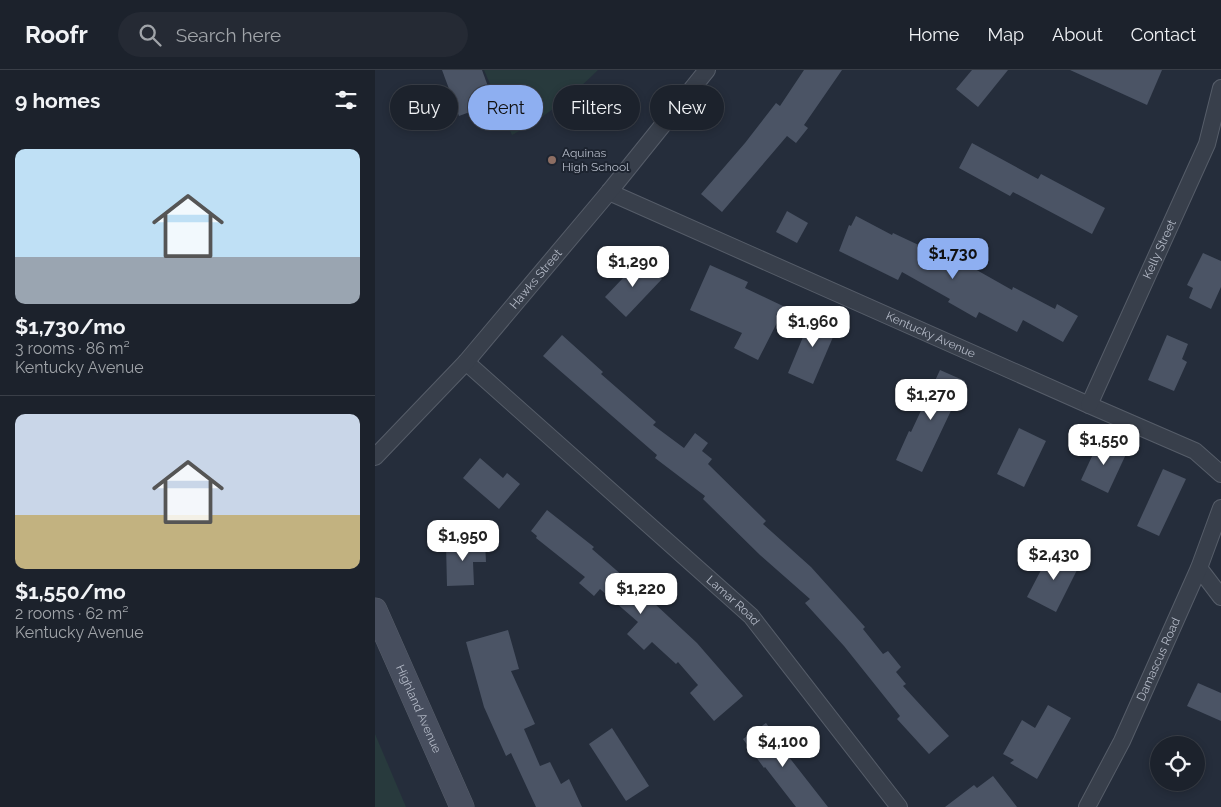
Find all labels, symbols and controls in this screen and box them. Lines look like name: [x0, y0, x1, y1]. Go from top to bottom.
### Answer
search box: [118, 12, 468, 57]
text: Roofr: [25, 20, 88, 49]
icon: search: [136, 21, 164, 49]
text: Search here: [176, 24, 281, 46]
text: Home: [908, 24, 959, 45]
text: Map: [987, 24, 1024, 45]
text: About: [1052, 24, 1103, 45]
text: Contact: [1131, 24, 1196, 45]
chip: Buy: [390, 85, 458, 130]
chip: Rent: [468, 85, 543, 130]
chip: Filters: [553, 85, 640, 130]
chip: New: [650, 85, 724, 130]
icon: filters: [332, 86, 360, 114]
text: 9 homes: [15, 88, 100, 113]
place label: Aquinas High School: [562, 146, 630, 174]
marker: Aquinas High School: [546, 154, 558, 166]
icon: home: [143, 181, 233, 271]
street label: Kelly Street: [1140, 217, 1179, 281]
pin: $1,730: [912, 238, 994, 280]
text: $1,730: [928, 244, 978, 263]
street label: Hawks Street: [507, 246, 565, 312]
pin: $1,290: [592, 246, 674, 288]
text: $1,290: [608, 252, 658, 271]
pin: $1,960: [772, 306, 854, 348]
street label: Kentucky Avenue: [884, 309, 978, 361]
text: $1,960: [788, 312, 838, 331]
text: $1,730/mo: [15, 314, 126, 339]
text: 3 rooms · 86 m²: [15, 339, 130, 358]
text: Kentucky Avenue: [15, 358, 144, 377]
pin: $1,270: [890, 378, 972, 421]
text: $1,270: [906, 385, 956, 404]
pin: $1,550: [1063, 424, 1145, 466]
text: $1,550: [1079, 430, 1129, 449]
icon: home: [143, 447, 233, 537]
pin: $1,950: [422, 520, 504, 562]
text: $1,950: [438, 526, 488, 545]
pin: $2,430: [1013, 538, 1095, 581]
text: $2,430: [1029, 545, 1079, 564]
pin: $1,220: [600, 572, 682, 615]
street label: Lamar Road: [704, 573, 762, 628]
text: $1,550/mo: [15, 579, 126, 604]
text: $1,220: [616, 579, 666, 598]
text: 2 rooms · 62 m²: [15, 604, 128, 623]
street label: Damascus Road: [1134, 616, 1183, 703]
text: Kentucky Avenue: [15, 623, 144, 642]
street label: Highland Avenue: [393, 663, 444, 755]
pin: $4,100: [742, 726, 824, 768]
text: $4,100: [758, 732, 808, 751]
map controls: [1150, 736, 1205, 791]
button: locate: [1150, 736, 1205, 791]

